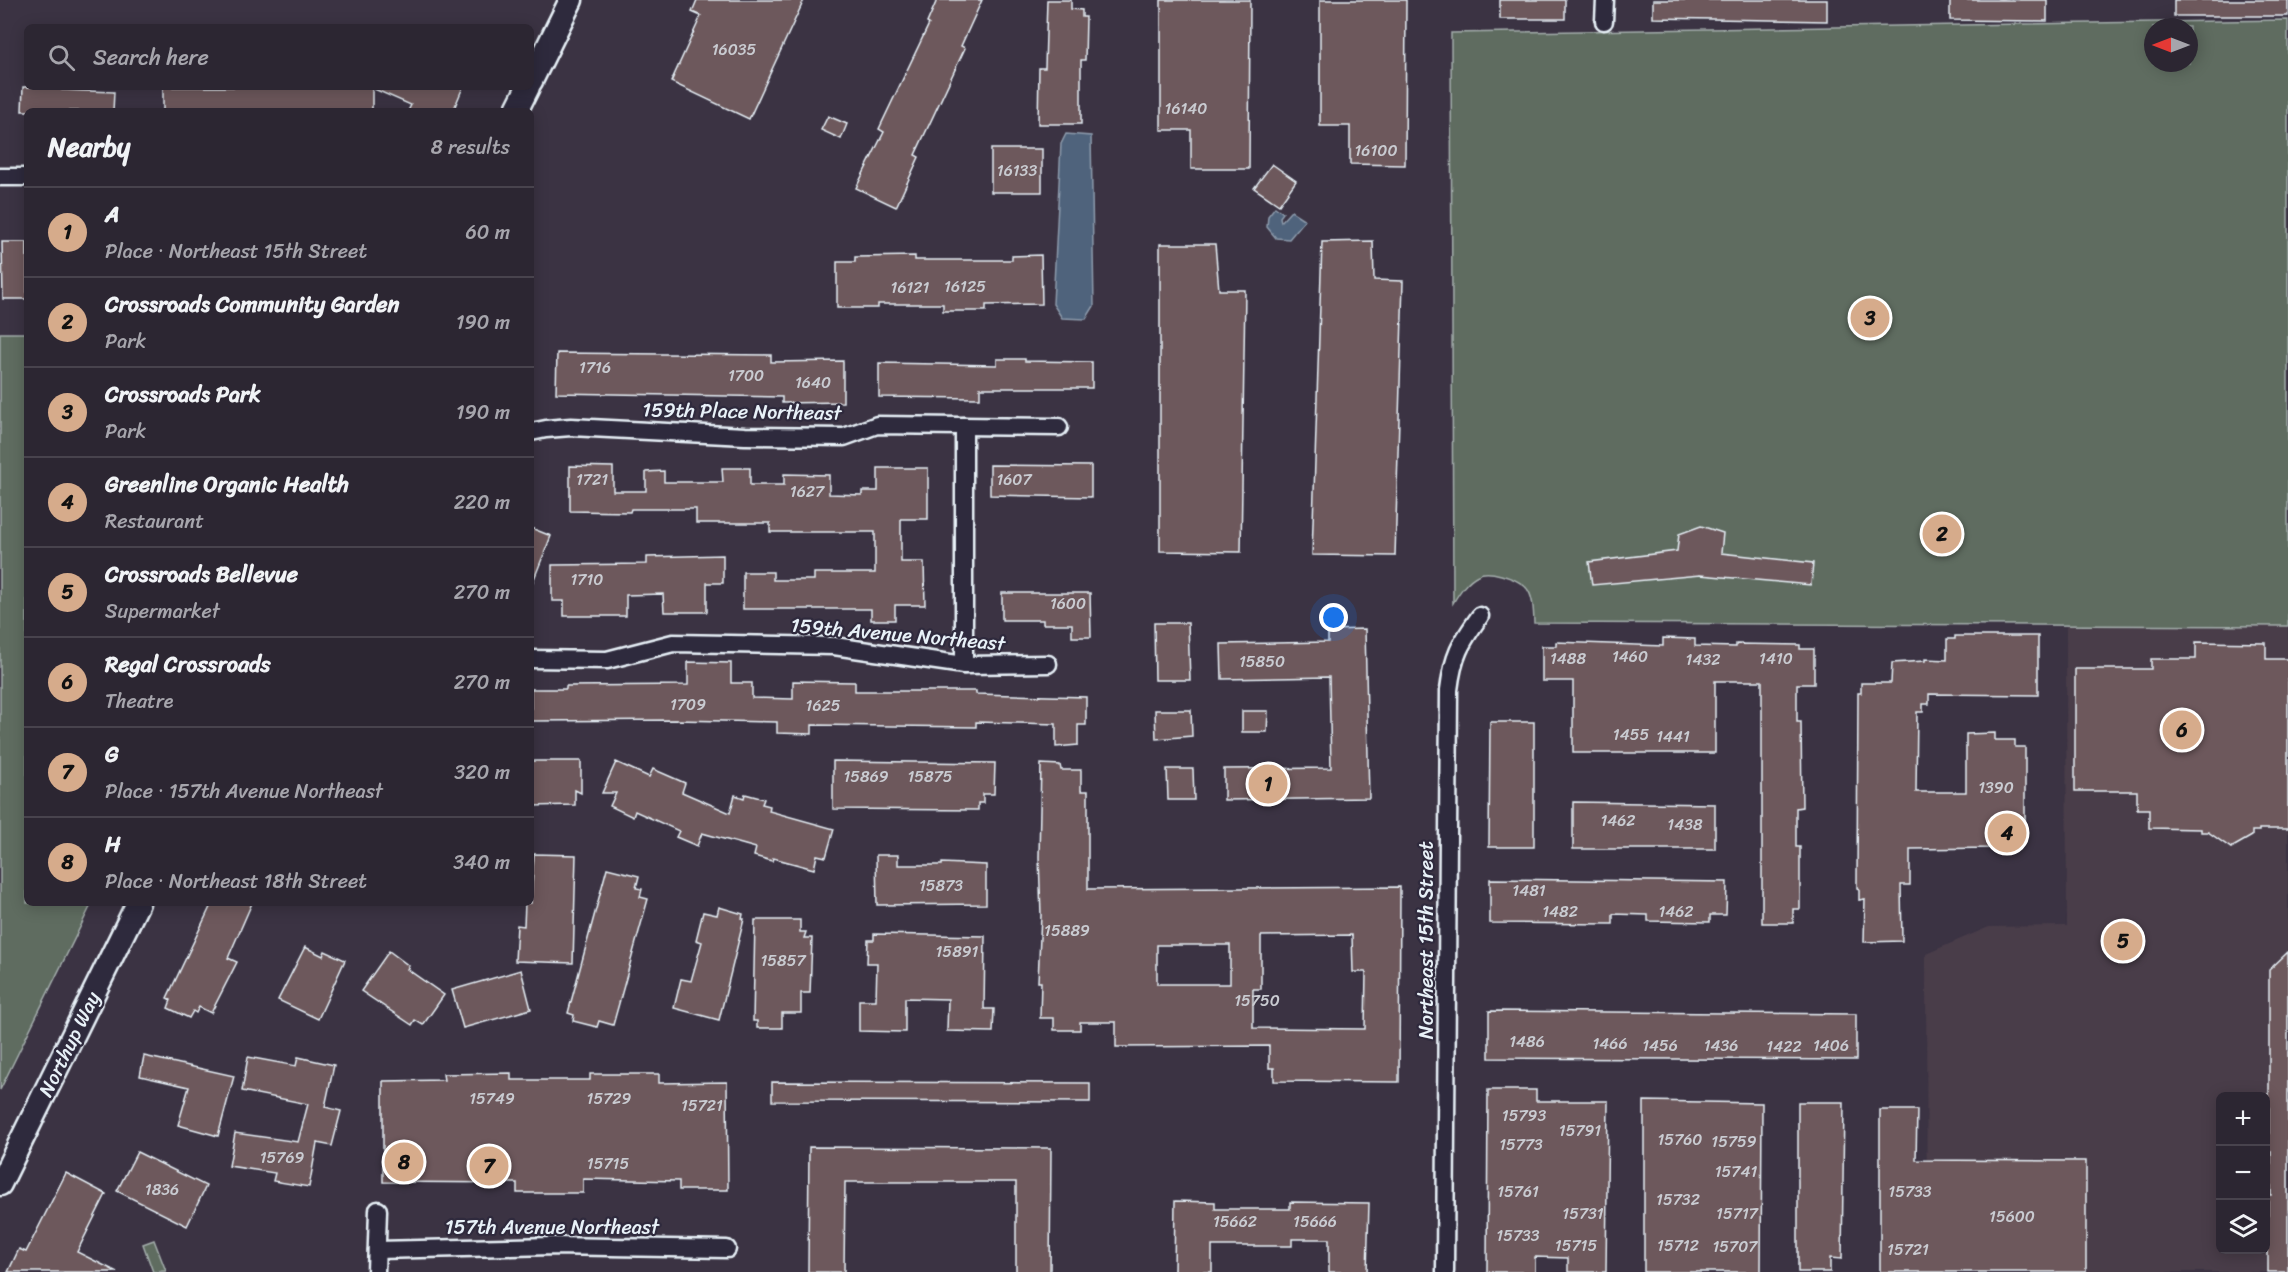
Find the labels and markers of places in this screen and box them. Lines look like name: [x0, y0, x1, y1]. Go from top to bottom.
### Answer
pin: 3: [1850, 296, 1890, 340]
pin: 2: [1922, 512, 1962, 556]
pin: 6: [2162, 708, 2202, 752]
pin: 1: [1248, 762, 1288, 806]
pin: 4: [1988, 810, 2026, 856]
pin: 5: [2104, 918, 2142, 964]
pin: 8: [384, 1140, 424, 1184]
pin: 7: [470, 1144, 508, 1188]

